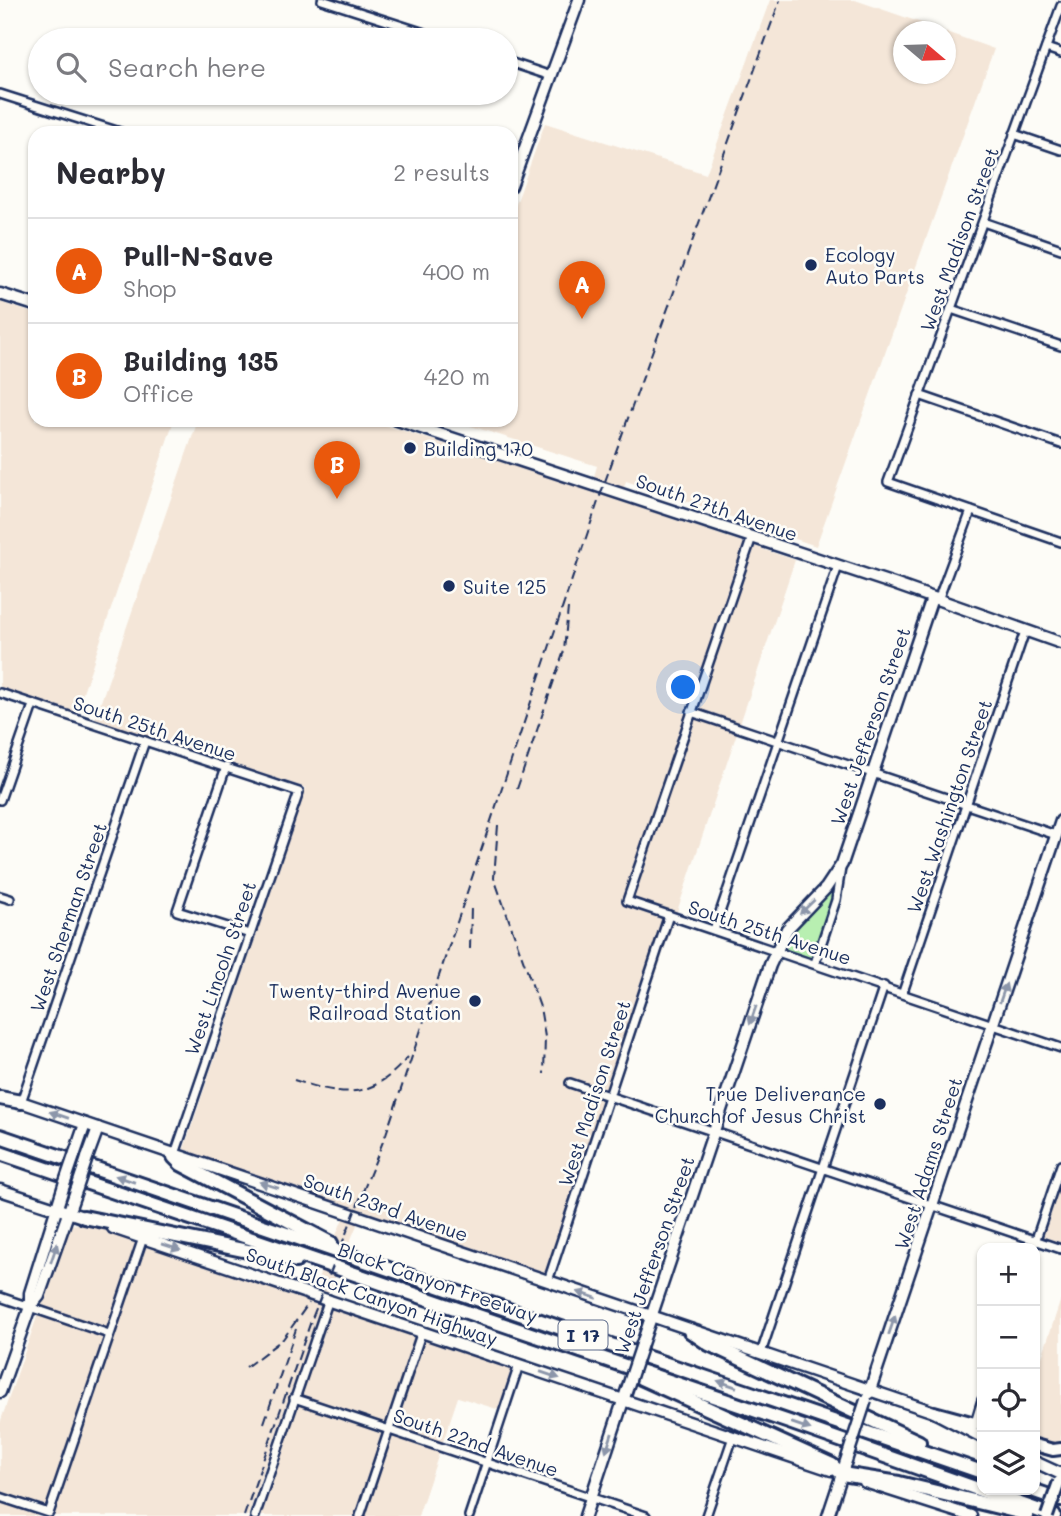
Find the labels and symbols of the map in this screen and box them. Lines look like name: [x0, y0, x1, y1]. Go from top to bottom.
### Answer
north arrow: [893, 21, 956, 84]
street label: West Madison Street: [914, 143, 1004, 335]
place label: Ecology Auto Parts: [825, 242, 925, 289]
marker: Ecology Auto Parts: [803, 257, 819, 273]
pin: A: [559, 261, 605, 319]
place label: Building 170: [424, 436, 533, 461]
marker: Building 170: [402, 440, 418, 456]
pin: B: [314, 441, 360, 499]
street label: South 27th Avenue: [633, 468, 801, 546]
place label: Suite 125: [463, 574, 546, 599]
marker: Suite 125: [441, 578, 457, 594]
street label: West Jefferson Street: [824, 624, 916, 828]
your location: [666, 670, 700, 704]
street label: South 25th Avenue: [70, 690, 240, 766]
street label: West Washington Street: [901, 696, 997, 916]
street label: West Sherman Street: [24, 819, 112, 1015]
street label: West Lincoln Street: [178, 878, 262, 1058]
street label: South 25th Avenue: [685, 894, 855, 970]
one-way arrow: [799, 898, 816, 915]
place label: Twenty-third Avenue Railroad Station: [269, 978, 461, 1025]
one-way arrow: [998, 983, 1009, 1004]
marker: Twenty-third Avenue Railroad Station: [467, 993, 483, 1009]
street label: West Madison Street: [552, 997, 636, 1189]
one-way arrow: [747, 1005, 758, 1026]
street label: West Adams Street: [888, 1073, 968, 1253]
place label: True Deliverance Church of Jesus Christ: [655, 1081, 866, 1128]
marker: True Deliverance Church of Jesus Christ: [872, 1096, 888, 1112]
one-way arrow: [49, 1110, 70, 1120]
street label: West Jefferson Street: [608, 1153, 700, 1357]
street label: South 23rd Avenue: [300, 1167, 472, 1247]
one-way arrow: [114, 1173, 135, 1184]
one-way arrow: [258, 1179, 279, 1190]
street label: Black Canyon Freeway: [335, 1236, 541, 1328]
street label: South Black Canyon Highway: [243, 1241, 501, 1351]
one-way arrow: [49, 1242, 60, 1263]
one-way arrow: [161, 1243, 182, 1253]
one-way arrow: [576, 1289, 597, 1300]
one-way arrow: [887, 1315, 898, 1336]
road number: I 17: [558, 1320, 608, 1350]
one-way arrow: [539, 1370, 560, 1381]
one-way arrow: [716, 1378, 737, 1389]
street label: South 22nd Avenue: [390, 1402, 562, 1482]
one-way arrow: [791, 1421, 812, 1432]
one-way arrow: [603, 1433, 614, 1454]

